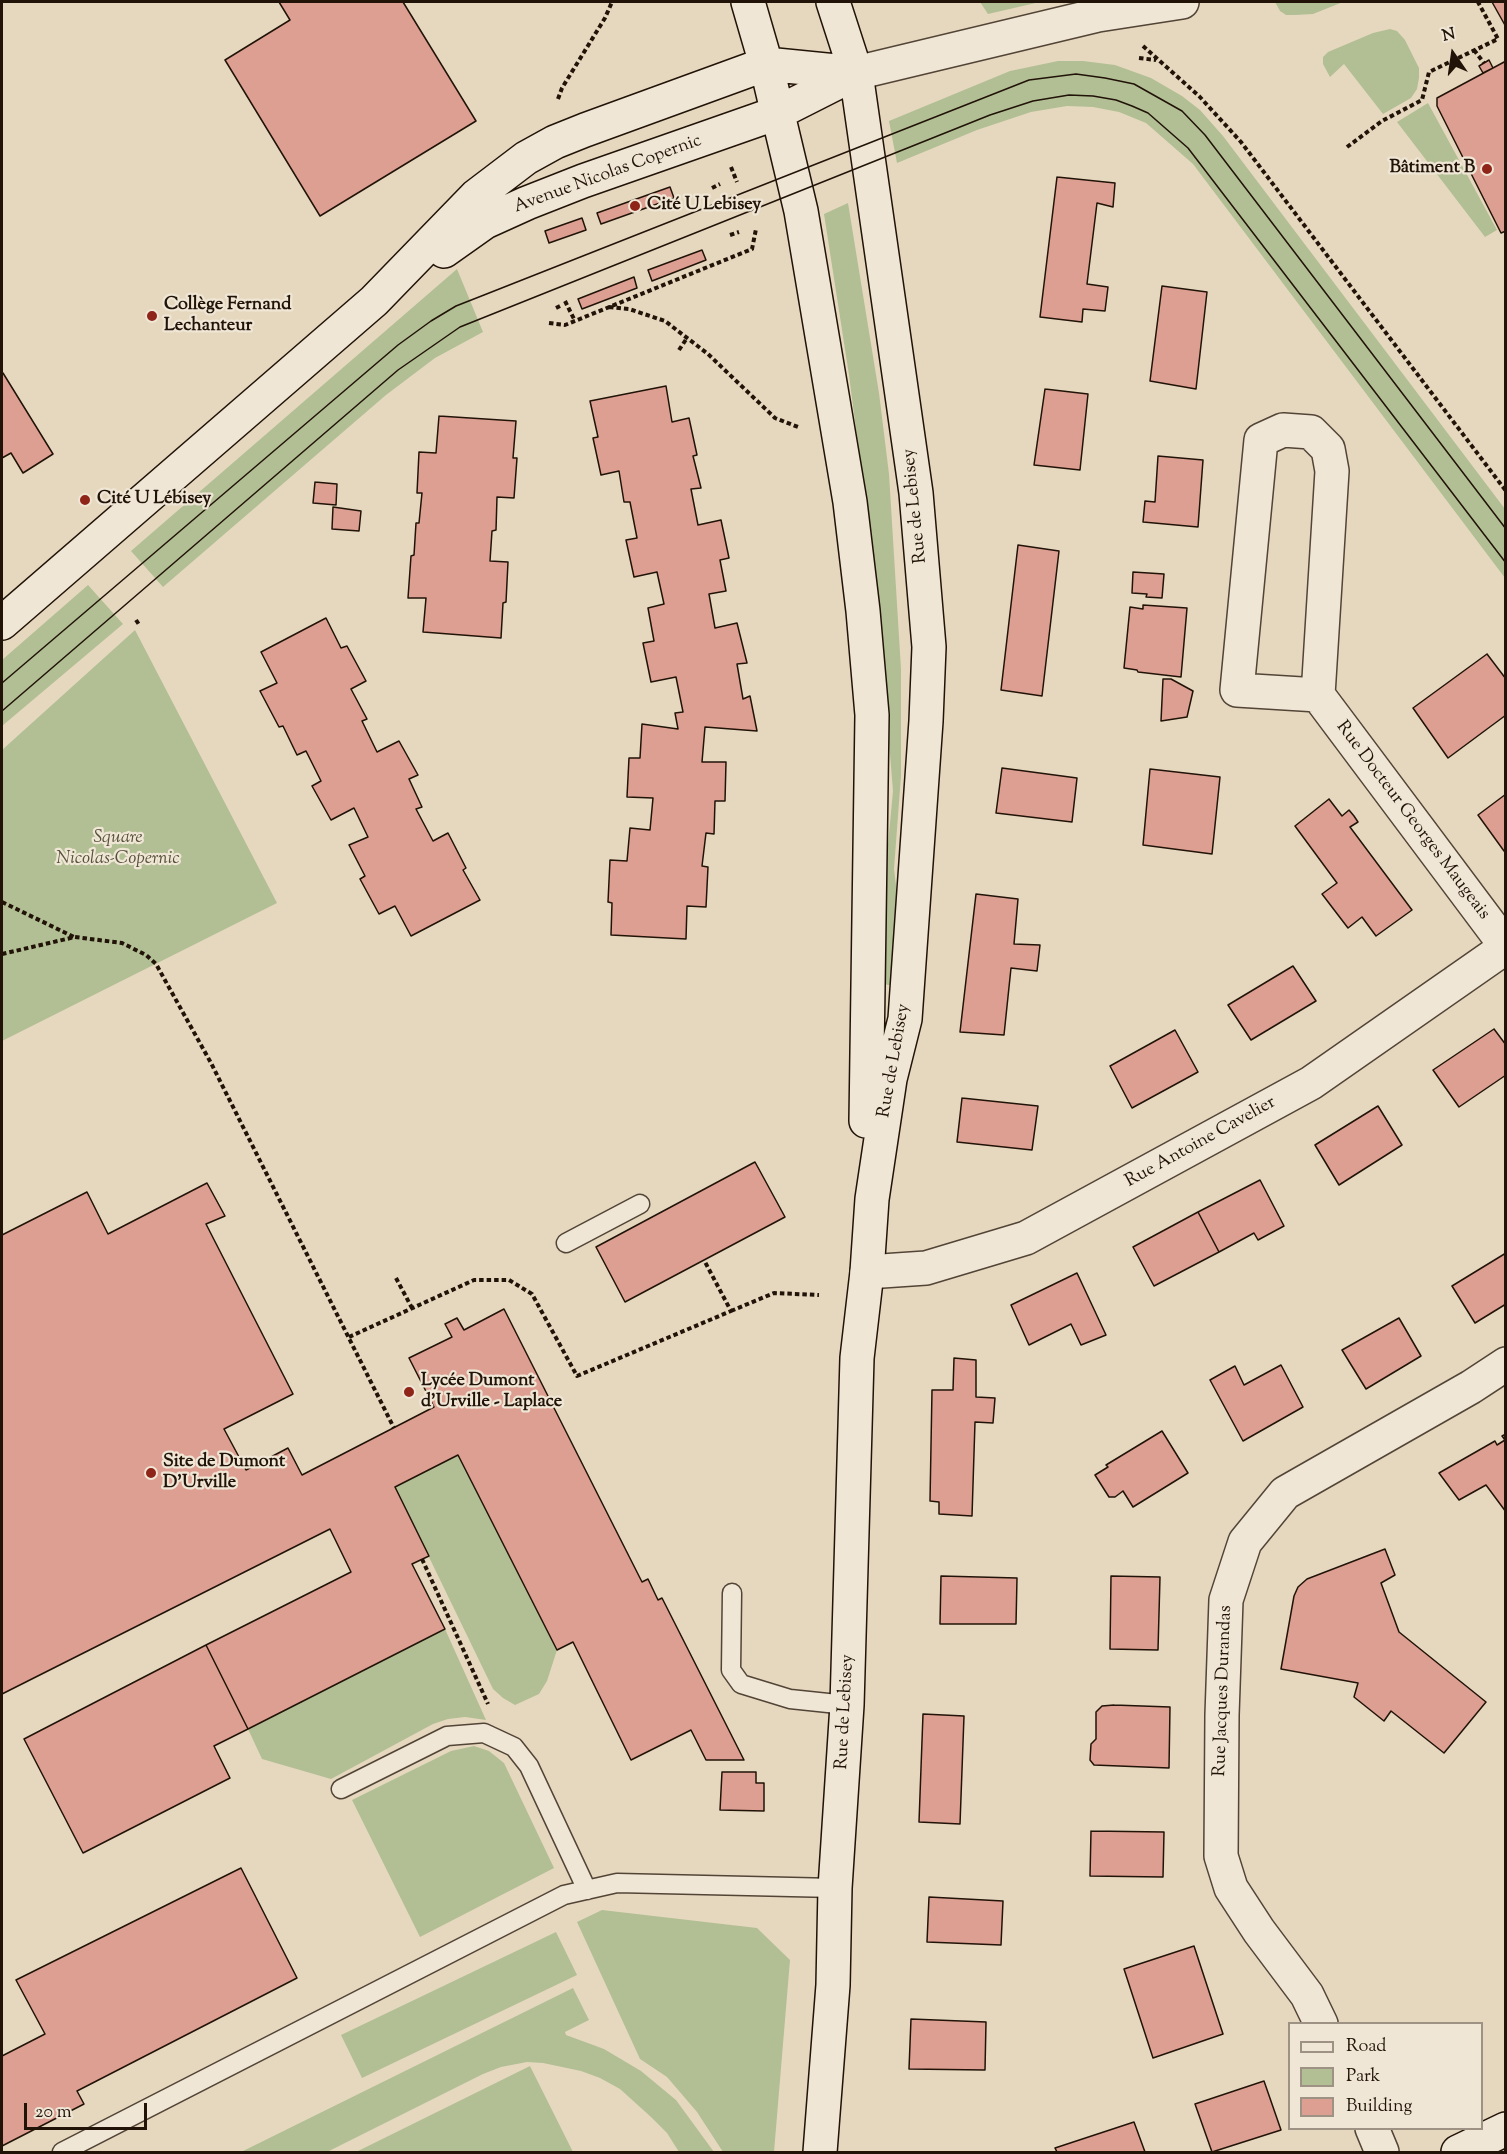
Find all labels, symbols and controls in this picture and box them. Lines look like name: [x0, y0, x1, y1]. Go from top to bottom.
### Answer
text: N: [1440, 23, 1458, 49]
north arrow: [1423, 24, 1483, 84]
street label: Avenue Nicolas Copernic: [511, 131, 705, 219]
place label: Bâtiment B: [1389, 158, 1475, 180]
marker: Bâtiment B: [1480, 162, 1494, 176]
place label: Cité U Lebisey: [647, 195, 761, 217]
marker: Cité U Lebisey: [628, 199, 642, 213]
place label: Collège Fernand Lechanteur: [164, 295, 291, 338]
marker: Collège Fernand Lechanteur: [145, 309, 159, 323]
street label: Rue de Lebisey: [899, 447, 933, 565]
place label: Cité U Lébisey: [97, 489, 211, 511]
marker: Cité U Lébisey: [78, 493, 92, 507]
street label: Rue Docteur Georges Maugeais: [1330, 718, 1494, 924]
park label: Square Nicolas-Copernic: [56, 828, 180, 870]
street label: Rue de Lebisey: [874, 1002, 916, 1120]
street label: Rue Antoine Cavelier: [1122, 1093, 1280, 1193]
place label: Lycée Dumont d'Urville - Laplace: [421, 1371, 562, 1414]
marker: Lycée Dumont d'Urville - Laplace: [402, 1385, 416, 1399]
place label: Site de Dumont D'Urville: [163, 1452, 285, 1494]
marker: Site de Dumont D'Urville: [144, 1466, 158, 1480]
street label: Rue Jacques Durandas: [1210, 1605, 1238, 1777]
street label: Rue de Lebisey: [832, 1654, 860, 1770]
legend: [1288, 2022, 1483, 2130]
text: Road: [1346, 2034, 1386, 2060]
text: Park: [1346, 2064, 1380, 2090]
scale bar: [27, 2091, 150, 2129]
text: Building: [1346, 2094, 1412, 2120]
text: 20 m: [35, 2100, 72, 2126]

